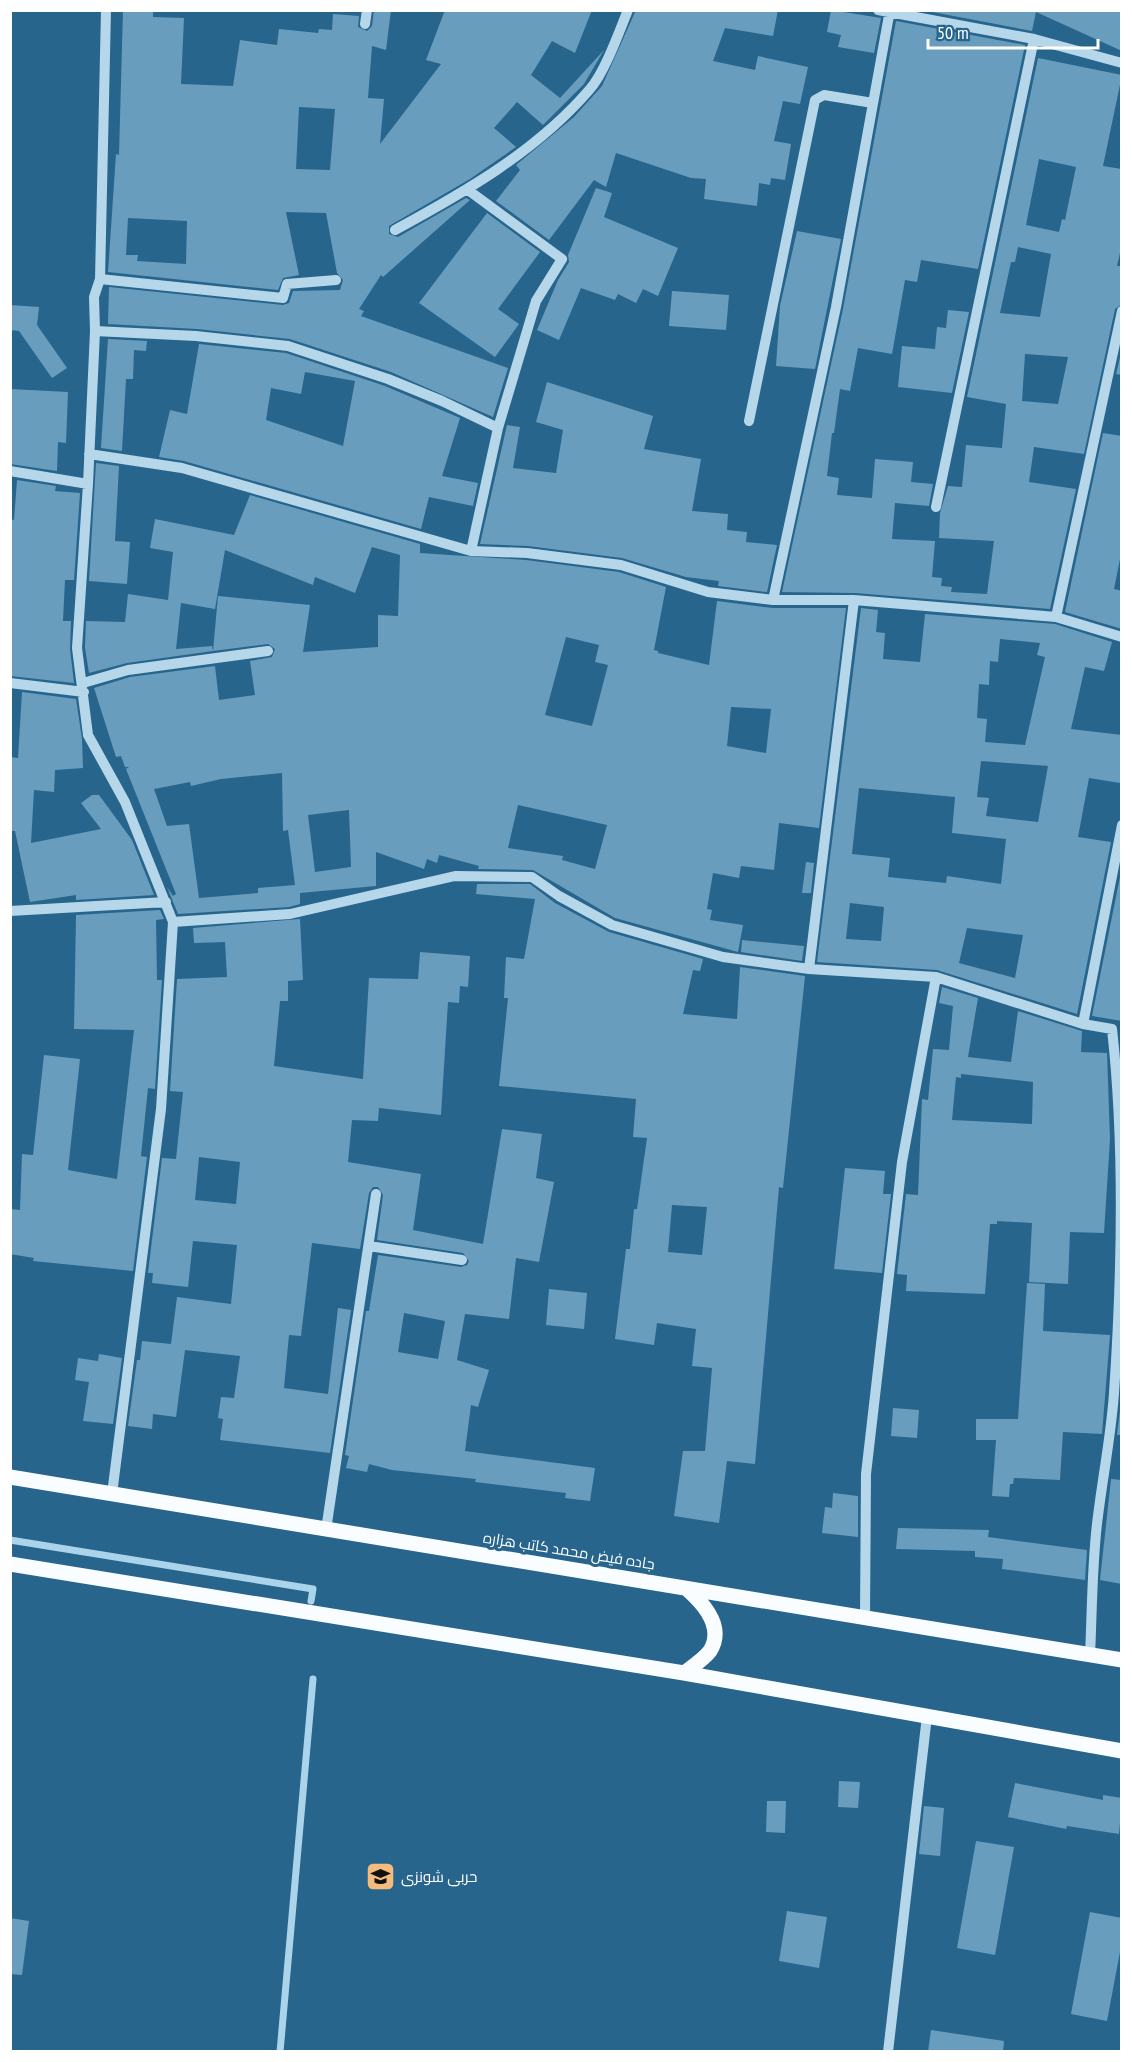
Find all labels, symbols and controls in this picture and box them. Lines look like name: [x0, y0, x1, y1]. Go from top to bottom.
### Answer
scale bar: [928, 12, 1098, 50]
text: 50 m: [937, 21, 969, 44]
street label: جاده فیض محمد کاتب هزاره: [482, 1528, 656, 1574]
school or university icon: حربی شونزی: [364, 1861, 396, 1893]
place label: حربی شونزی: [401, 1867, 477, 1887]

